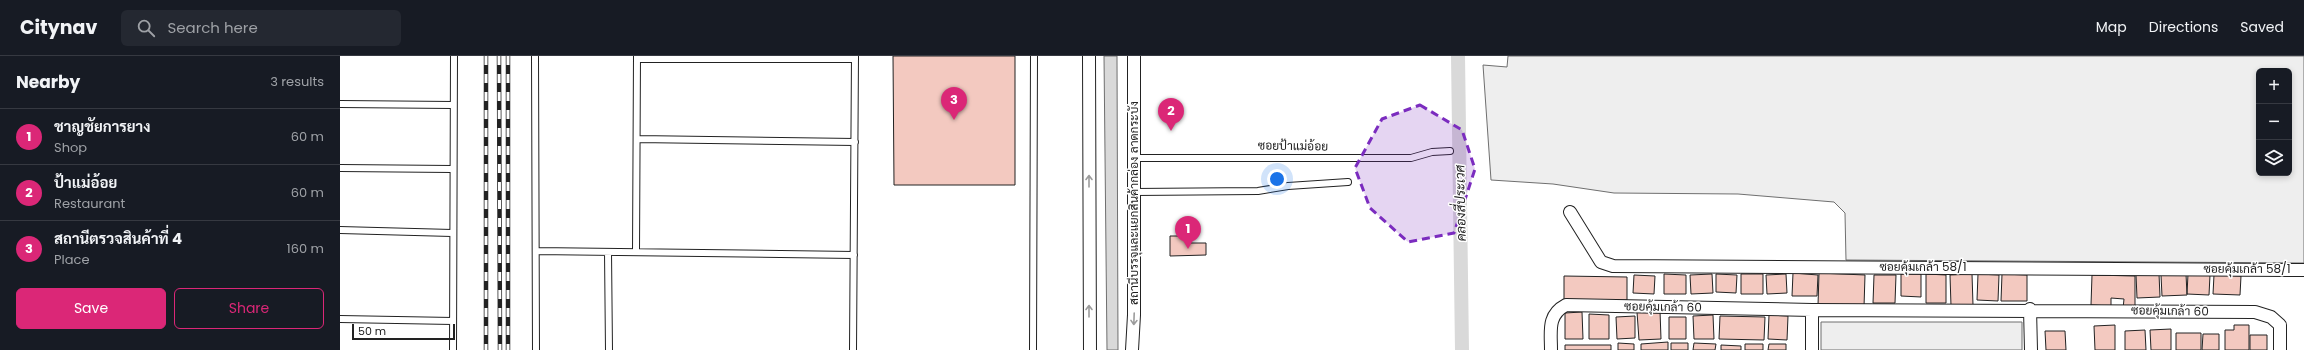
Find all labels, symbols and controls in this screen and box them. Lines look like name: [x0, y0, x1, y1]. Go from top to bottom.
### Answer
search box: [121, 10, 401, 46]
text: Citynav: [20, 14, 97, 41]
icon: search: [135, 17, 157, 39]
text: Search here: [167, 17, 258, 38]
text: Map: [2096, 17, 2127, 37]
text: Directions: [2149, 17, 2218, 37]
text: Saved: [2240, 17, 2284, 37]
map controls: [2256, 68, 2292, 176]
button: +: [2256, 68, 2292, 104]
text: Nearby: [16, 70, 80, 94]
text: 3 results: [270, 72, 324, 91]
pin: 3: [941, 87, 967, 120]
pin: 2: [1158, 98, 1184, 131]
street label: สถานีบรรจุและแยกสินค้ากล่อง ลาดกระบัง: [1125, 101, 1143, 305]
button: −: [2256, 104, 2292, 140]
text: ชาญชัยการยาง: [54, 116, 150, 137]
text: 1: [27, 127, 31, 146]
text: 60 m: [291, 127, 324, 146]
street label: ซอยป้าแม่อ้อย: [1258, 136, 1328, 155]
text: Shop: [54, 138, 87, 157]
button: layers: [2256, 140, 2292, 176]
water label: คลองสี่ประเวศ: [1447, 164, 1471, 242]
your location: [1267, 169, 1287, 189]
text: ป้าแม่อ้อย: [54, 172, 117, 193]
one-way arrow: [1085, 175, 1093, 188]
text: 2: [25, 183, 33, 202]
text: 60 m: [291, 183, 324, 202]
text: Restaurant: [54, 194, 125, 213]
pin: 1: [1175, 216, 1201, 249]
text: สถานีตรวจสินค้าที่ 4: [54, 228, 182, 249]
text: 3: [25, 239, 33, 258]
text: 160 m: [287, 239, 324, 258]
text: Place: [54, 250, 89, 269]
street label: ซอยคุ้มเกล้า 58/1: [1879, 258, 1967, 276]
street label: ซอยคุ้มเกล้า 58/1: [2203, 260, 2291, 278]
button: Save: [16, 288, 166, 329]
button: Share: [174, 288, 324, 329]
street label: ซอยคุ้มเกล้า 60: [1624, 297, 1702, 317]
street label: ซอยคุ้มเกล้า 60: [2131, 301, 2209, 321]
one-way arrow: [1085, 305, 1093, 318]
one-way arrow: [1130, 312, 1138, 325]
scale bar: [352, 322, 455, 341]
text: 50 m: [358, 323, 386, 339]

